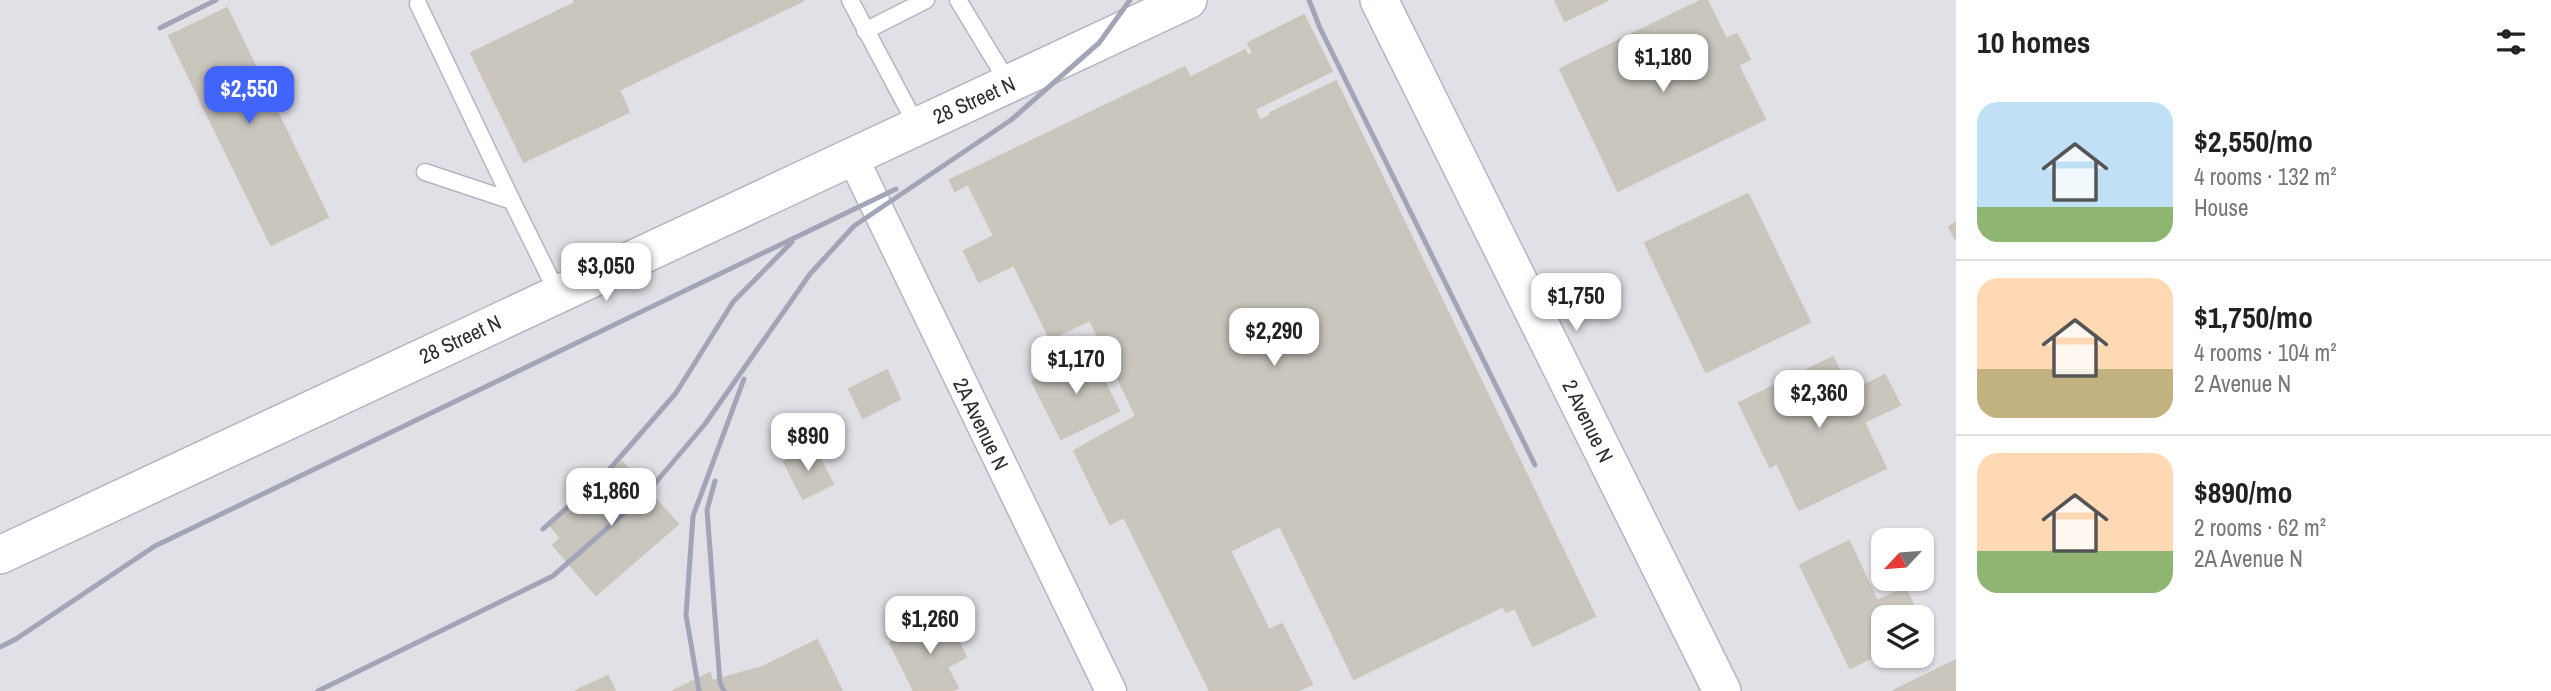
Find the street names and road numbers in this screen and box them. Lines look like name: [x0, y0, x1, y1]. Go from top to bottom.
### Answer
street label: 28 Street N: [928, 69, 1020, 131]
street label: 28 Street N: [414, 307, 506, 371]
street label: 2A Avenue N: [946, 373, 1016, 475]
street label: 2 Avenue N: [1556, 375, 1620, 467]

